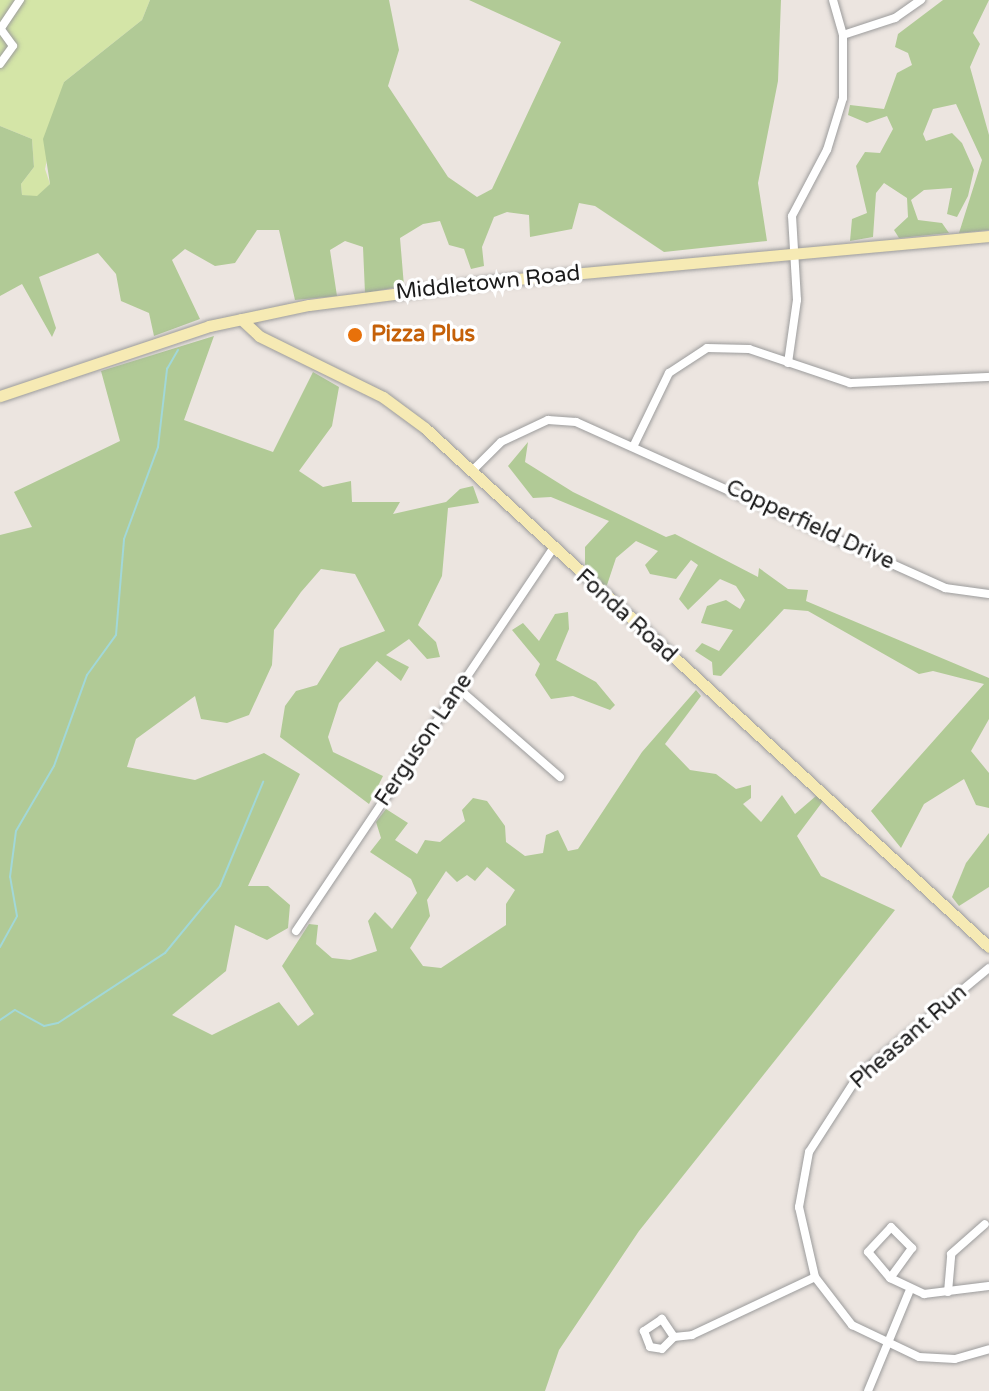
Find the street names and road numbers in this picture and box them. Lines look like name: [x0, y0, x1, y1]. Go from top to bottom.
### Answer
street label: Middletown Road: [394, 260, 582, 306]
street label: Copperfield Drive: [722, 474, 898, 576]
street label: Fonda Road: [570, 564, 682, 668]
street label: Ferguson Lane: [370, 669, 478, 811]
street label: Pheasant Run: [845, 979, 973, 1095]

